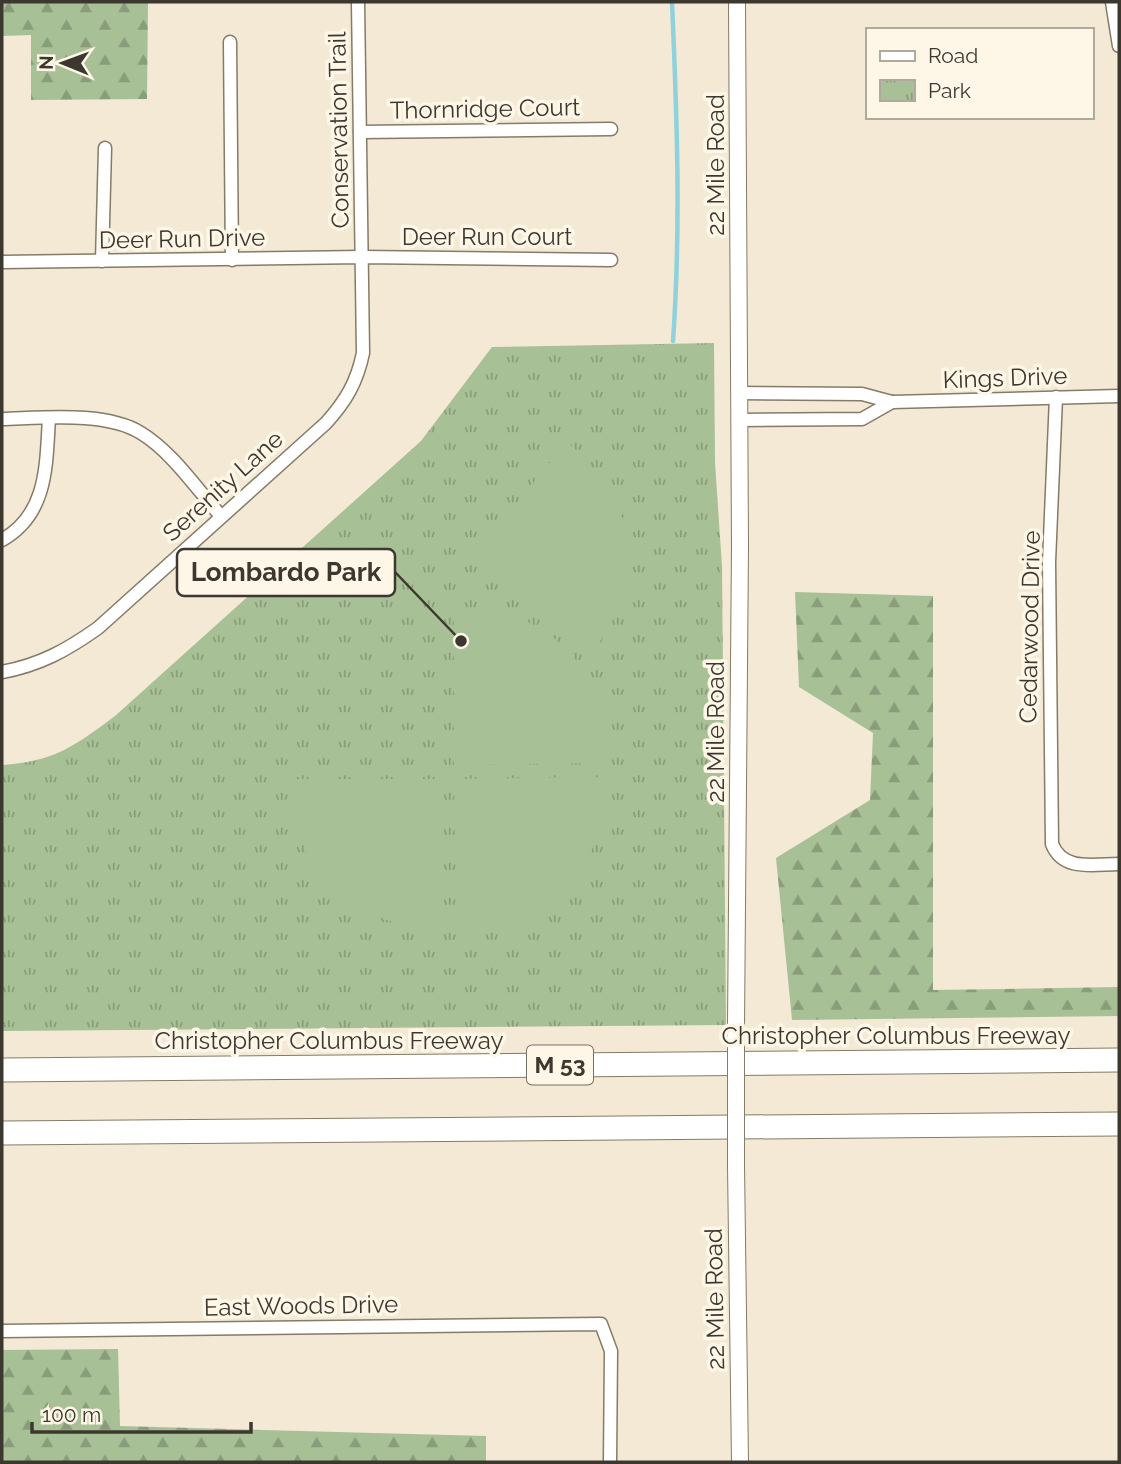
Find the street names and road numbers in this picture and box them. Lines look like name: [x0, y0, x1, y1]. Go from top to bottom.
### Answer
street label: Conservation Trail: [322, 31, 355, 229]
street label: Thornridge Court: [390, 92, 580, 125]
street label: 22 Mile Road: [701, 94, 730, 236]
street label: Deer Run Court: [402, 222, 572, 251]
street label: Deer Run Drive: [99, 223, 265, 254]
street label: Kings Drive: [942, 361, 1068, 394]
street label: Serenity Lane: [157, 424, 289, 547]
street label: Cedarwood Drive: [1013, 530, 1046, 724]
street label: 22 Mile Road: [701, 661, 730, 803]
street label: Christopher Columbus Freeway: [721, 1021, 1071, 1050]
street label: Christopher Columbus Freeway: [154, 1026, 504, 1055]
road number: M 53: [527, 1046, 593, 1084]
street label: 22 Mile Road: [699, 1228, 730, 1370]
street label: East Woods Drive: [203, 1289, 398, 1322]

